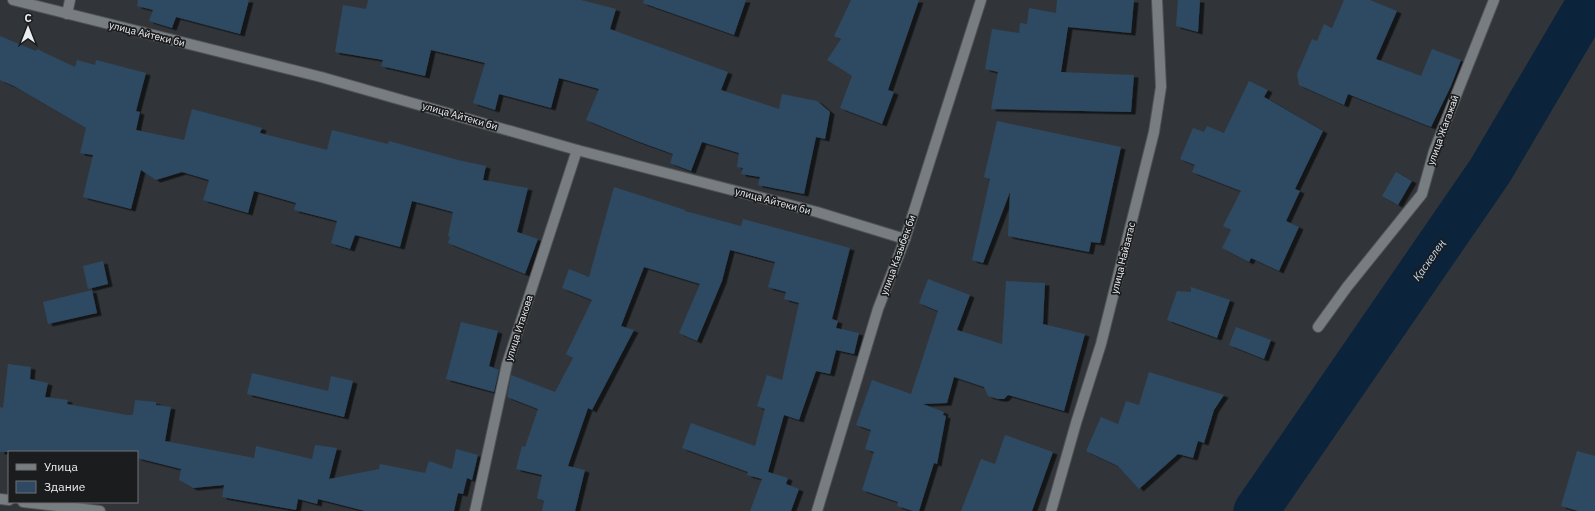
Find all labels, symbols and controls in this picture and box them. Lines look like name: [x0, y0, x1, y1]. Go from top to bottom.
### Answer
north arrow: [8, 8, 48, 48]
text: С: [24, 11, 32, 25]
street label: улица Айтеки би: [108, 18, 186, 50]
street label: улица Жагажай: [1424, 93, 1462, 167]
street label: улица Айтеки би: [421, 99, 499, 133]
street label: улица Айтеки би: [734, 185, 812, 217]
street label: улица Казыбек би: [877, 213, 919, 297]
street label: улица Найзатас: [1108, 221, 1138, 295]
water label: Қаскелең: [1410, 236, 1448, 284]
street label: улица Итакова: [502, 293, 536, 363]
legend: [8, 451, 138, 503]
text: Улица: [44, 459, 78, 474]
text: Здание: [44, 479, 86, 494]

